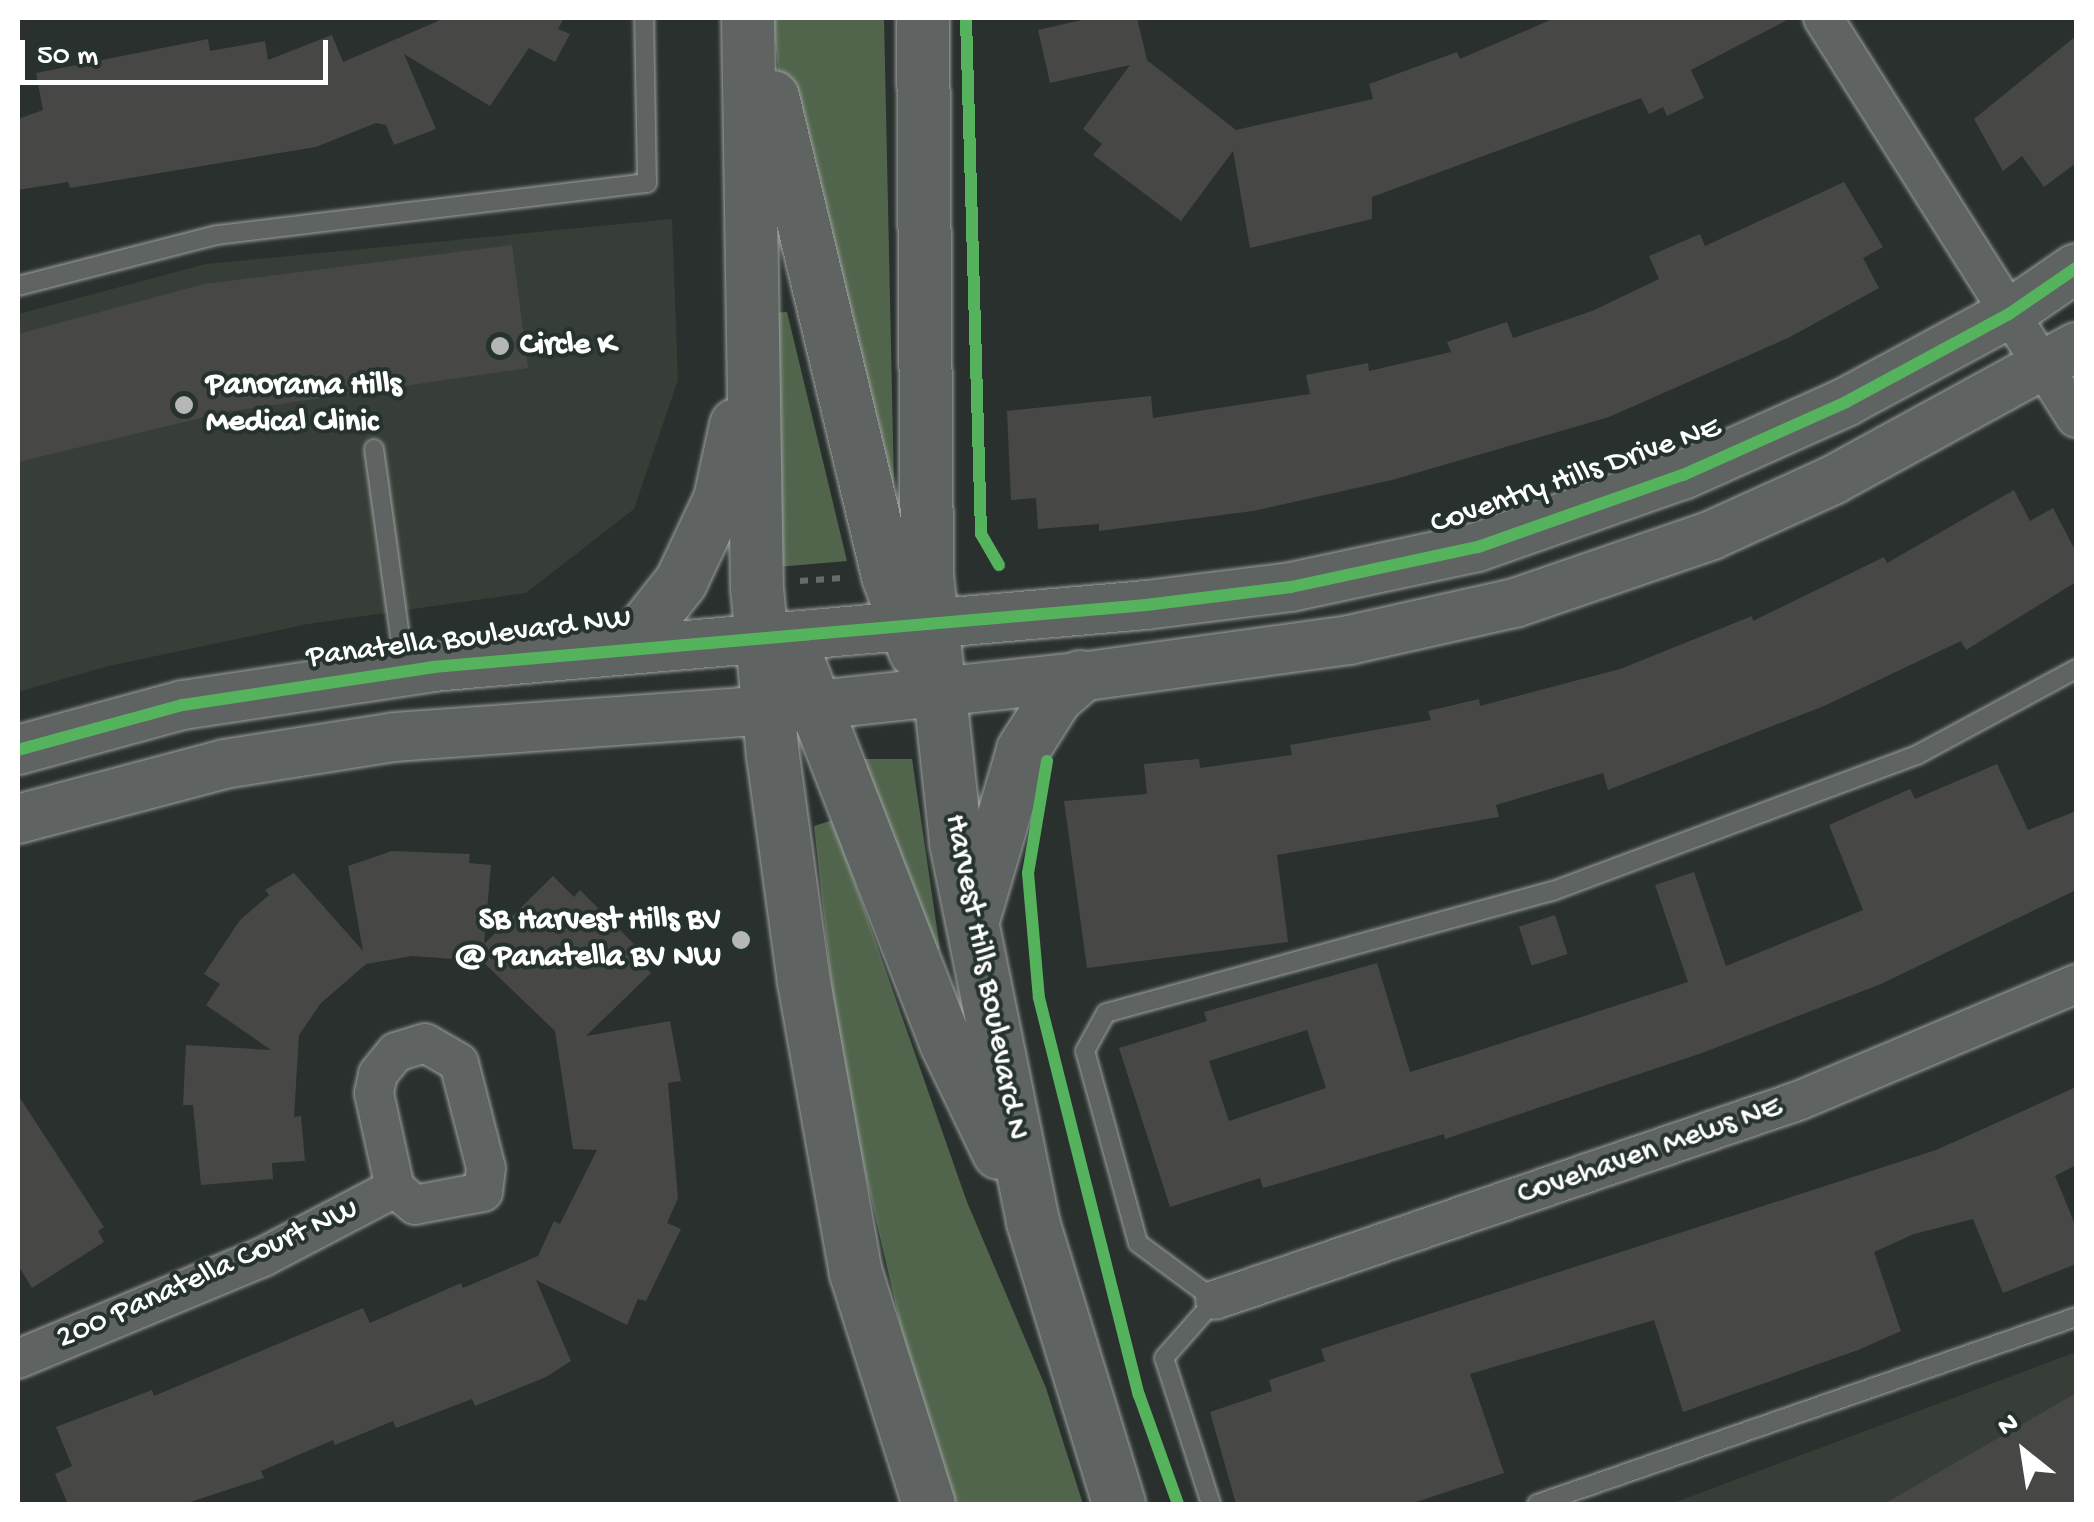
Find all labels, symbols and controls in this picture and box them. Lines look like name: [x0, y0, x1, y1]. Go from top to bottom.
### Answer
scale bar: [25, 20, 332, 82]
text: 50 m: [37, 40, 98, 75]
place label: Circle K: [520, 327, 615, 365]
marker: Circle K: [489, 335, 511, 357]
place label: Panorama Hills Medical Clinic: [206, 368, 401, 443]
marker: Panorama Hills Medical Clinic: [171, 392, 197, 418]
street label: Coventry Hills Drive NE: [1426, 409, 1726, 545]
street label: Panatella Boulevard NW: [305, 600, 633, 678]
street label: Harvest Hills Boulevard N: [935, 811, 1035, 1143]
place label: SB Harvest Hills BV @ Panatella BV NW: [455, 903, 721, 978]
marker: SB Harvest Hills BV @ Panatella BV NW: [730, 929, 752, 951]
street label: Covehaven Mews NE: [1513, 1089, 1787, 1215]
street label: 200 Panatella Court NW: [51, 1191, 365, 1359]
north arrow: [1974, 1402, 2074, 1502]
text: N: [1993, 1407, 2025, 1444]

